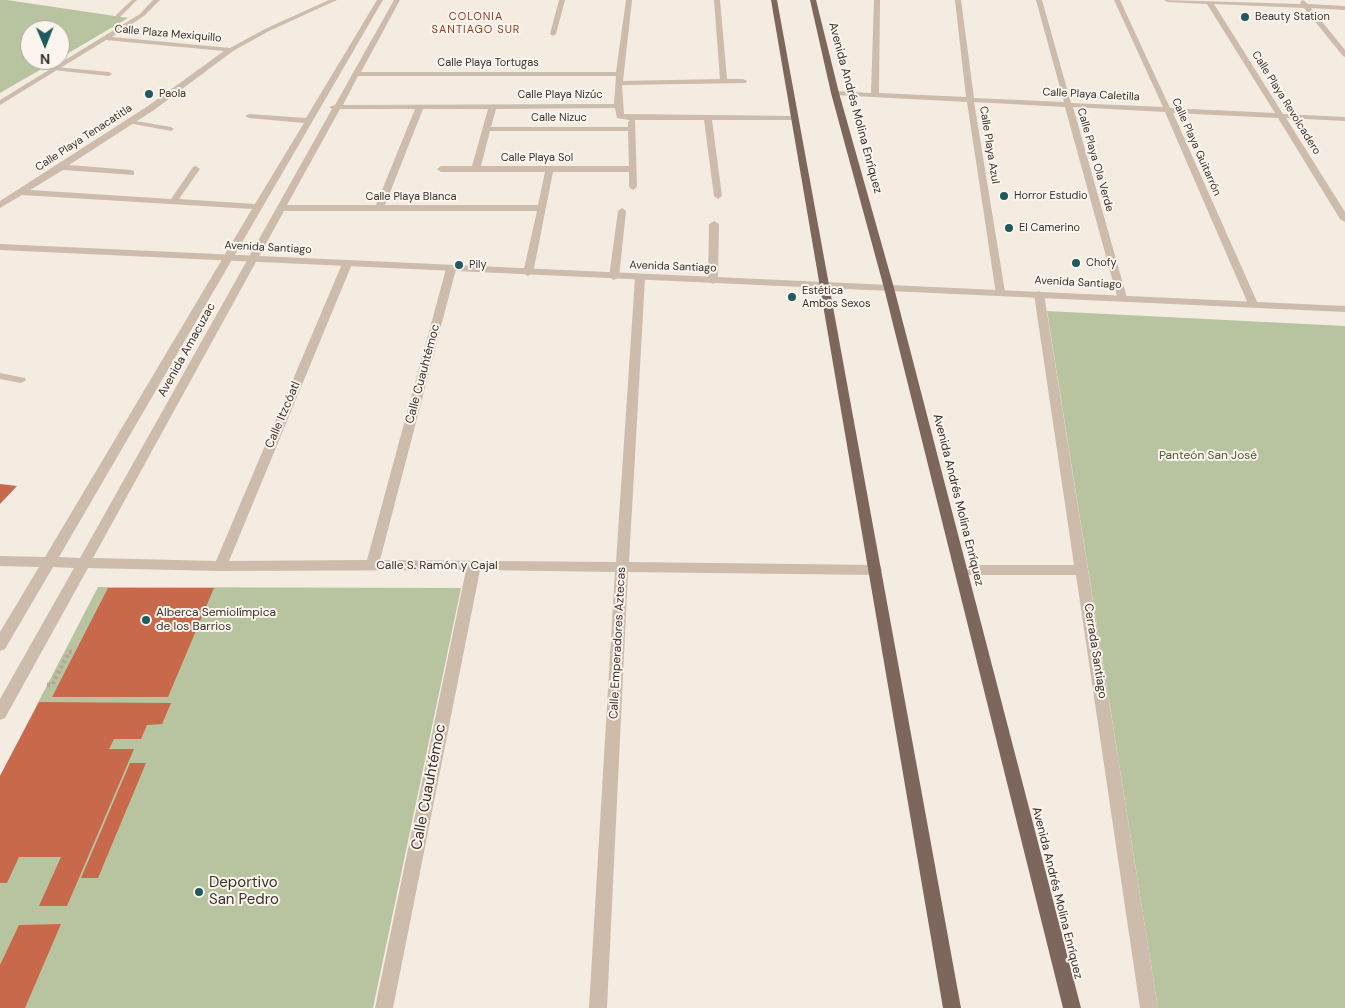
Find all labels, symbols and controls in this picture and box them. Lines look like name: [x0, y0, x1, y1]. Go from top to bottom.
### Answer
district label: COLONIA SANTIAGO SUR: [430, 10, 522, 36]
place label: Beauty Station: [1255, 10, 1330, 24]
marker: Beauty Station: [1239, 11, 1251, 23]
north arrow: [20, 20, 70, 70]
street label: Avenida Andrés Molina Enríquez: [825, 21, 885, 195]
street label: Calle Plaza Mexiquillo: [114, 23, 222, 45]
street label: Calle Playa Revolcadero: [1249, 49, 1323, 157]
text: N: [40, 50, 51, 68]
street label: Calle Playa Tortugas: [437, 56, 539, 70]
street label: Calle Playa Caletilla: [1042, 86, 1140, 104]
place label: Paola: [159, 87, 186, 101]
marker: Paola: [143, 88, 155, 100]
street label: Calle Playa Nizúc: [517, 88, 603, 102]
street label: Calle Playa Guitarrón: [1168, 96, 1224, 198]
street label: Calle Playa Tenacatitla: [33, 102, 135, 174]
street label: Calle Playa Azul: [976, 105, 1002, 185]
street label: Calle Playa Ola Verde: [1074, 107, 1116, 213]
street label: Calle Nizuc: [531, 111, 587, 125]
street label: Calle Playa Sol: [501, 151, 573, 165]
place label: Horror Estudio: [1014, 189, 1088, 203]
street label: Calle Playa Blanca: [366, 190, 456, 204]
marker: Horror Estudio: [998, 190, 1010, 202]
place label: El Camerino: [1019, 221, 1080, 235]
marker: El Camerino: [1003, 222, 1015, 234]
street label: Avenida Santiago: [224, 239, 312, 257]
place label: Chofy: [1086, 256, 1117, 270]
marker: Chofy: [1070, 257, 1082, 269]
place label: Pily: [469, 258, 487, 272]
marker: Pily: [453, 259, 465, 271]
street label: Avenida Santiago: [629, 259, 717, 275]
street label: Avenida Santiago: [1034, 274, 1122, 292]
place label: Estética Ambos Sexos: [802, 284, 871, 310]
marker: Estética Ambos Sexos: [786, 291, 798, 303]
street label: Avenida Amacuzac: [155, 301, 219, 399]
street label: Calle Cuauhtémoc: [403, 323, 443, 425]
street label: Calle Itzcóatl: [262, 379, 304, 451]
street label: Avenida Andrés Molina Enríquez: [930, 413, 986, 587]
park label: Panteón San José: [1159, 449, 1257, 463]
street label: Calle S. Ramón y Cajal: [376, 559, 498, 573]
street label: Calle Emperadores Aztecas: [607, 567, 629, 719]
street label: Cerrada Santiago: [1080, 602, 1110, 700]
place label: Alberca Semiolímpica de los Barrios: [156, 606, 276, 634]
marker: Alberca Semiolímpica de los Barrios: [140, 614, 152, 626]
street label: Calle Cuauhtémoc: [408, 723, 450, 851]
street label: Avenida Andrés Molina Enríquez: [1029, 806, 1085, 980]
place label: Deportivo San Pedro: [209, 874, 279, 909]
marker: Deportivo San Pedro: [193, 886, 205, 898]

